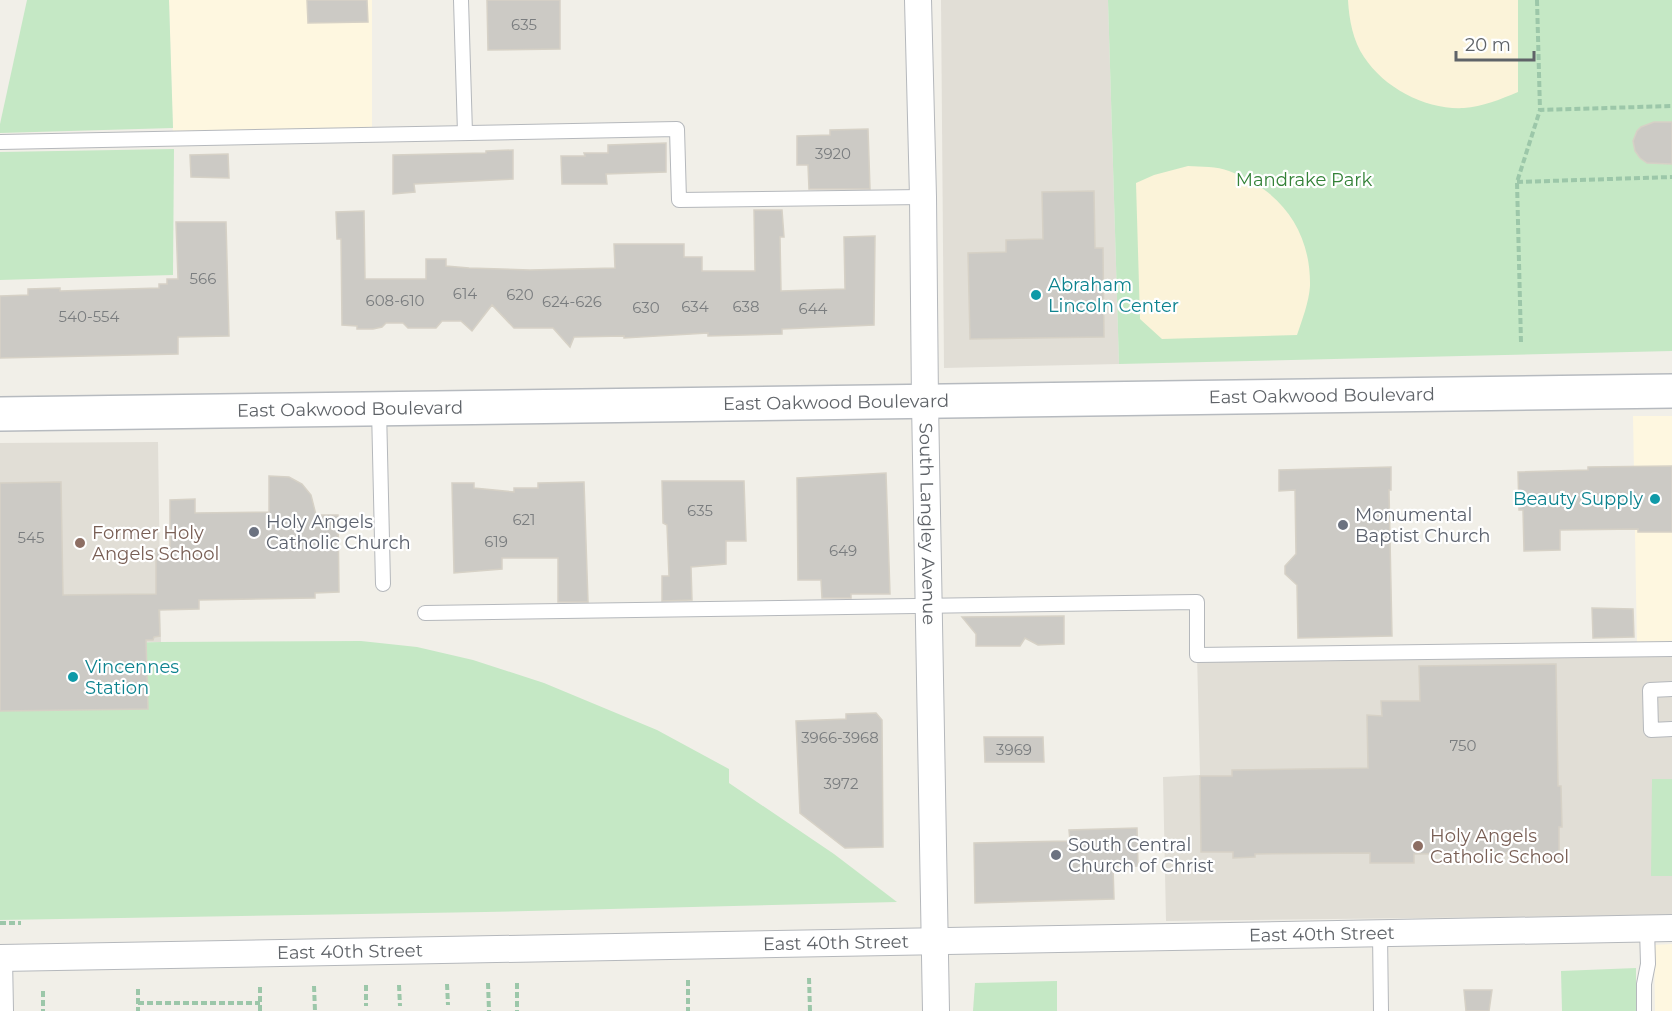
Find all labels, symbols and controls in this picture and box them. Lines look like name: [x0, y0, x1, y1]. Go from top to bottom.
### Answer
house number: 635: [511, 15, 537, 34]
scale bar: [1456, 24, 1534, 62]
text: 20 m: [1465, 34, 1511, 56]
house number: 3920: [815, 144, 851, 163]
park label: Mandrake Park: [1236, 169, 1372, 191]
house number: 566: [190, 269, 216, 288]
place label: Abraham Lincoln Center: [1048, 274, 1179, 317]
house number: 614: [453, 284, 477, 303]
house number: 620: [506, 285, 534, 304]
marker: Abraham Lincoln Center: [1029, 288, 1043, 302]
house number: 608-610: [366, 291, 425, 310]
house number: 624-626: [542, 292, 602, 311]
house number: 634: [681, 297, 709, 316]
house number: 638: [732, 297, 760, 316]
house number: 630: [632, 298, 660, 317]
house number: 644: [799, 299, 828, 318]
house number: 540-554: [58, 307, 120, 326]
street label: East Oakwood Boulevard: [1209, 383, 1435, 408]
street label: East Oakwood Boulevard: [723, 390, 949, 415]
street label: East Oakwood Boulevard: [237, 397, 463, 422]
street label: South Langley Avenue: [914, 422, 940, 625]
place label: Beauty Supply: [1513, 488, 1643, 510]
marker: Beauty Supply: [1648, 492, 1662, 506]
house number: 635: [687, 501, 713, 520]
place label: Monumental Baptist Church: [1355, 504, 1491, 547]
house number: 621: [512, 510, 536, 529]
place label: Holy Angels Catholic Church: [266, 511, 411, 554]
marker: Monumental Baptist Church: [1336, 518, 1350, 532]
place label: Former Holy Angels School: [92, 522, 219, 565]
marker: Holy Angels Catholic Church: [247, 525, 261, 539]
house number: 545: [18, 528, 44, 547]
house number: 619: [484, 532, 508, 551]
marker: Former Holy Angels School: [73, 536, 87, 550]
house number: 649: [829, 541, 857, 560]
place label: Vincennes Station: [85, 656, 179, 699]
marker: Vincennes Station: [66, 670, 80, 684]
house number: 3966-3968: [801, 728, 879, 747]
house number: 750: [1450, 736, 1477, 755]
house number: 3969: [996, 740, 1032, 759]
house number: 3972: [824, 774, 858, 793]
place label: Holy Angels Catholic School: [1430, 825, 1569, 868]
place label: South Central Church of Christ: [1068, 834, 1214, 877]
marker: Holy Angels Catholic School: [1411, 839, 1425, 853]
marker: South Central Church of Christ: [1049, 848, 1063, 862]
street label: East 40th Street: [1249, 922, 1395, 947]
street label: East 40th Street: [763, 931, 909, 955]
street label: East 40th Street: [277, 939, 423, 964]

